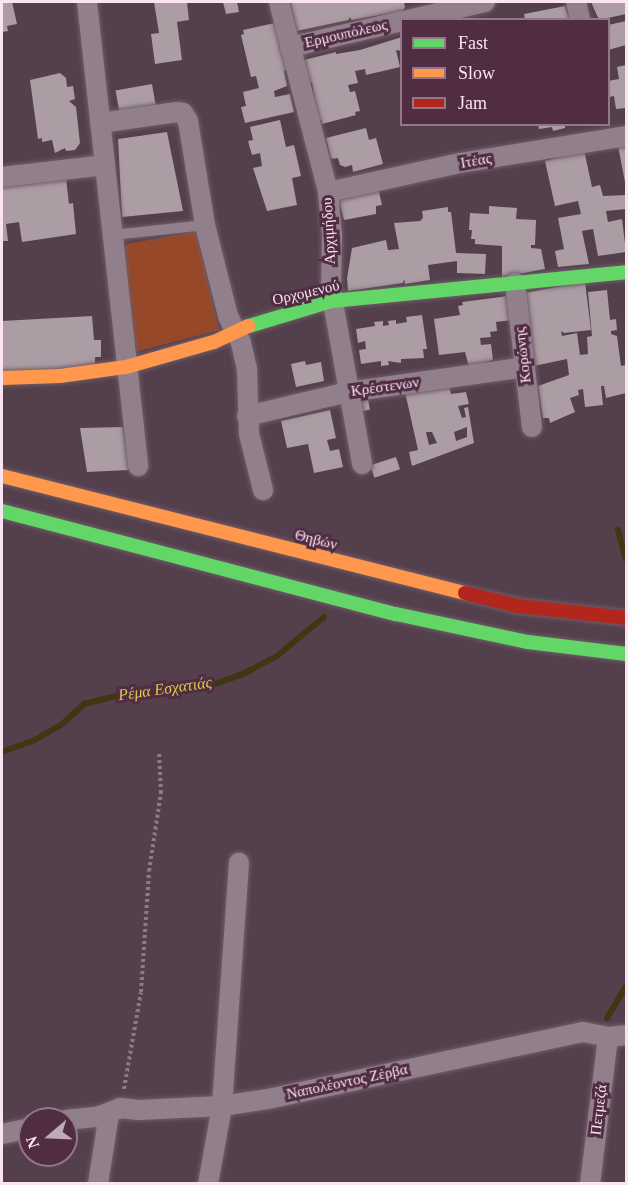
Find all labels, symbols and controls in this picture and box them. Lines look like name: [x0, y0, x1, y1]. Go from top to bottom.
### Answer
street label: Ερμουπόλεως: [303, 16, 389, 52]
legend: [400, 18, 610, 126]
text: Fast: [458, 33, 488, 53]
text: Slow: [458, 63, 495, 83]
text: Jam: [458, 93, 487, 113]
street label: Ιτέας: [459, 149, 493, 173]
street label: Αρχιμήδου: [318, 197, 340, 265]
street label: Ορχομενού: [271, 277, 341, 309]
street label: Κορώνης: [511, 326, 535, 384]
street label: Κρέστενων: [350, 373, 420, 401]
street label: Θηβών: [293, 526, 339, 554]
water label: Ρέμα Εσχατιάς: [117, 673, 213, 705]
street label: Ναπολέοντος Ζέρβα: [285, 1060, 409, 1104]
street label: Πετμεζά: [587, 1084, 611, 1136]
north arrow: [18, 1107, 78, 1167]
text: N: [22, 1134, 42, 1151]

